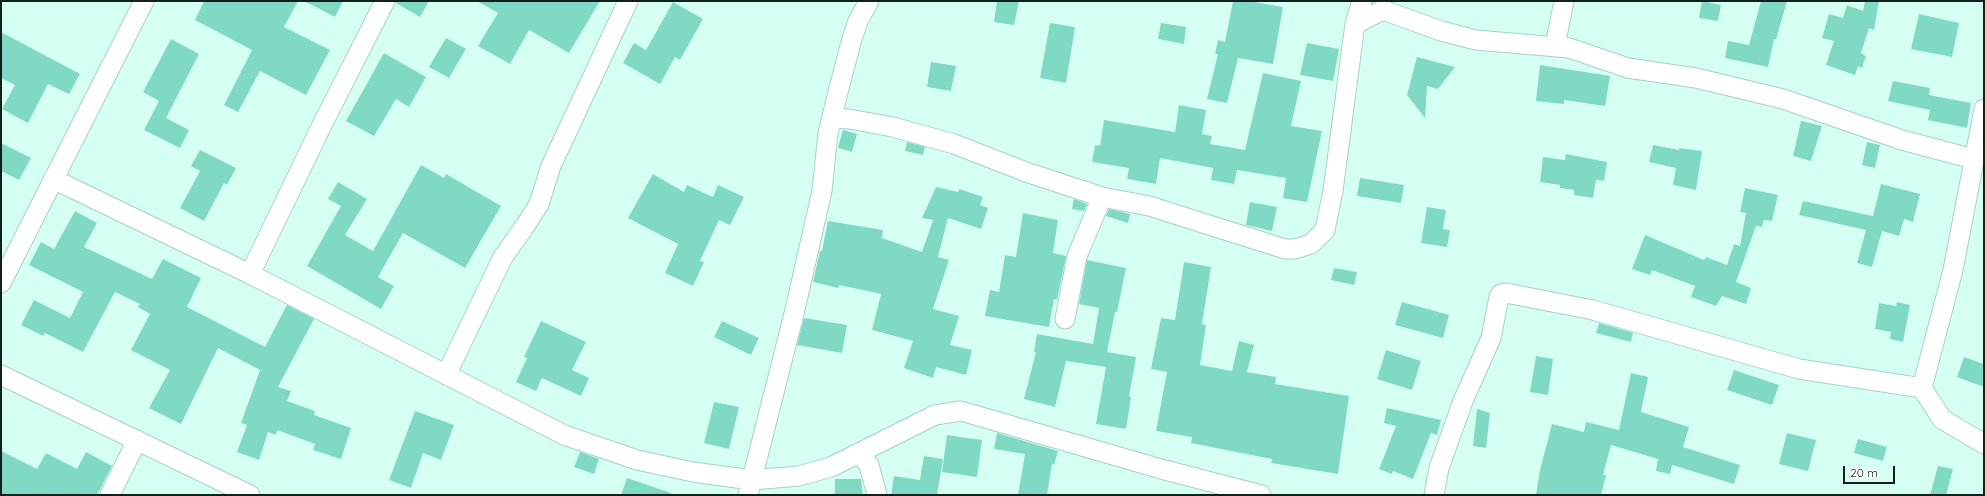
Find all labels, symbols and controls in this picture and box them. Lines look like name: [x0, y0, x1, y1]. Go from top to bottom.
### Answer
scale bar: [1845, 458, 1897, 484]
text: 20 m: [1850, 465, 1878, 480]

